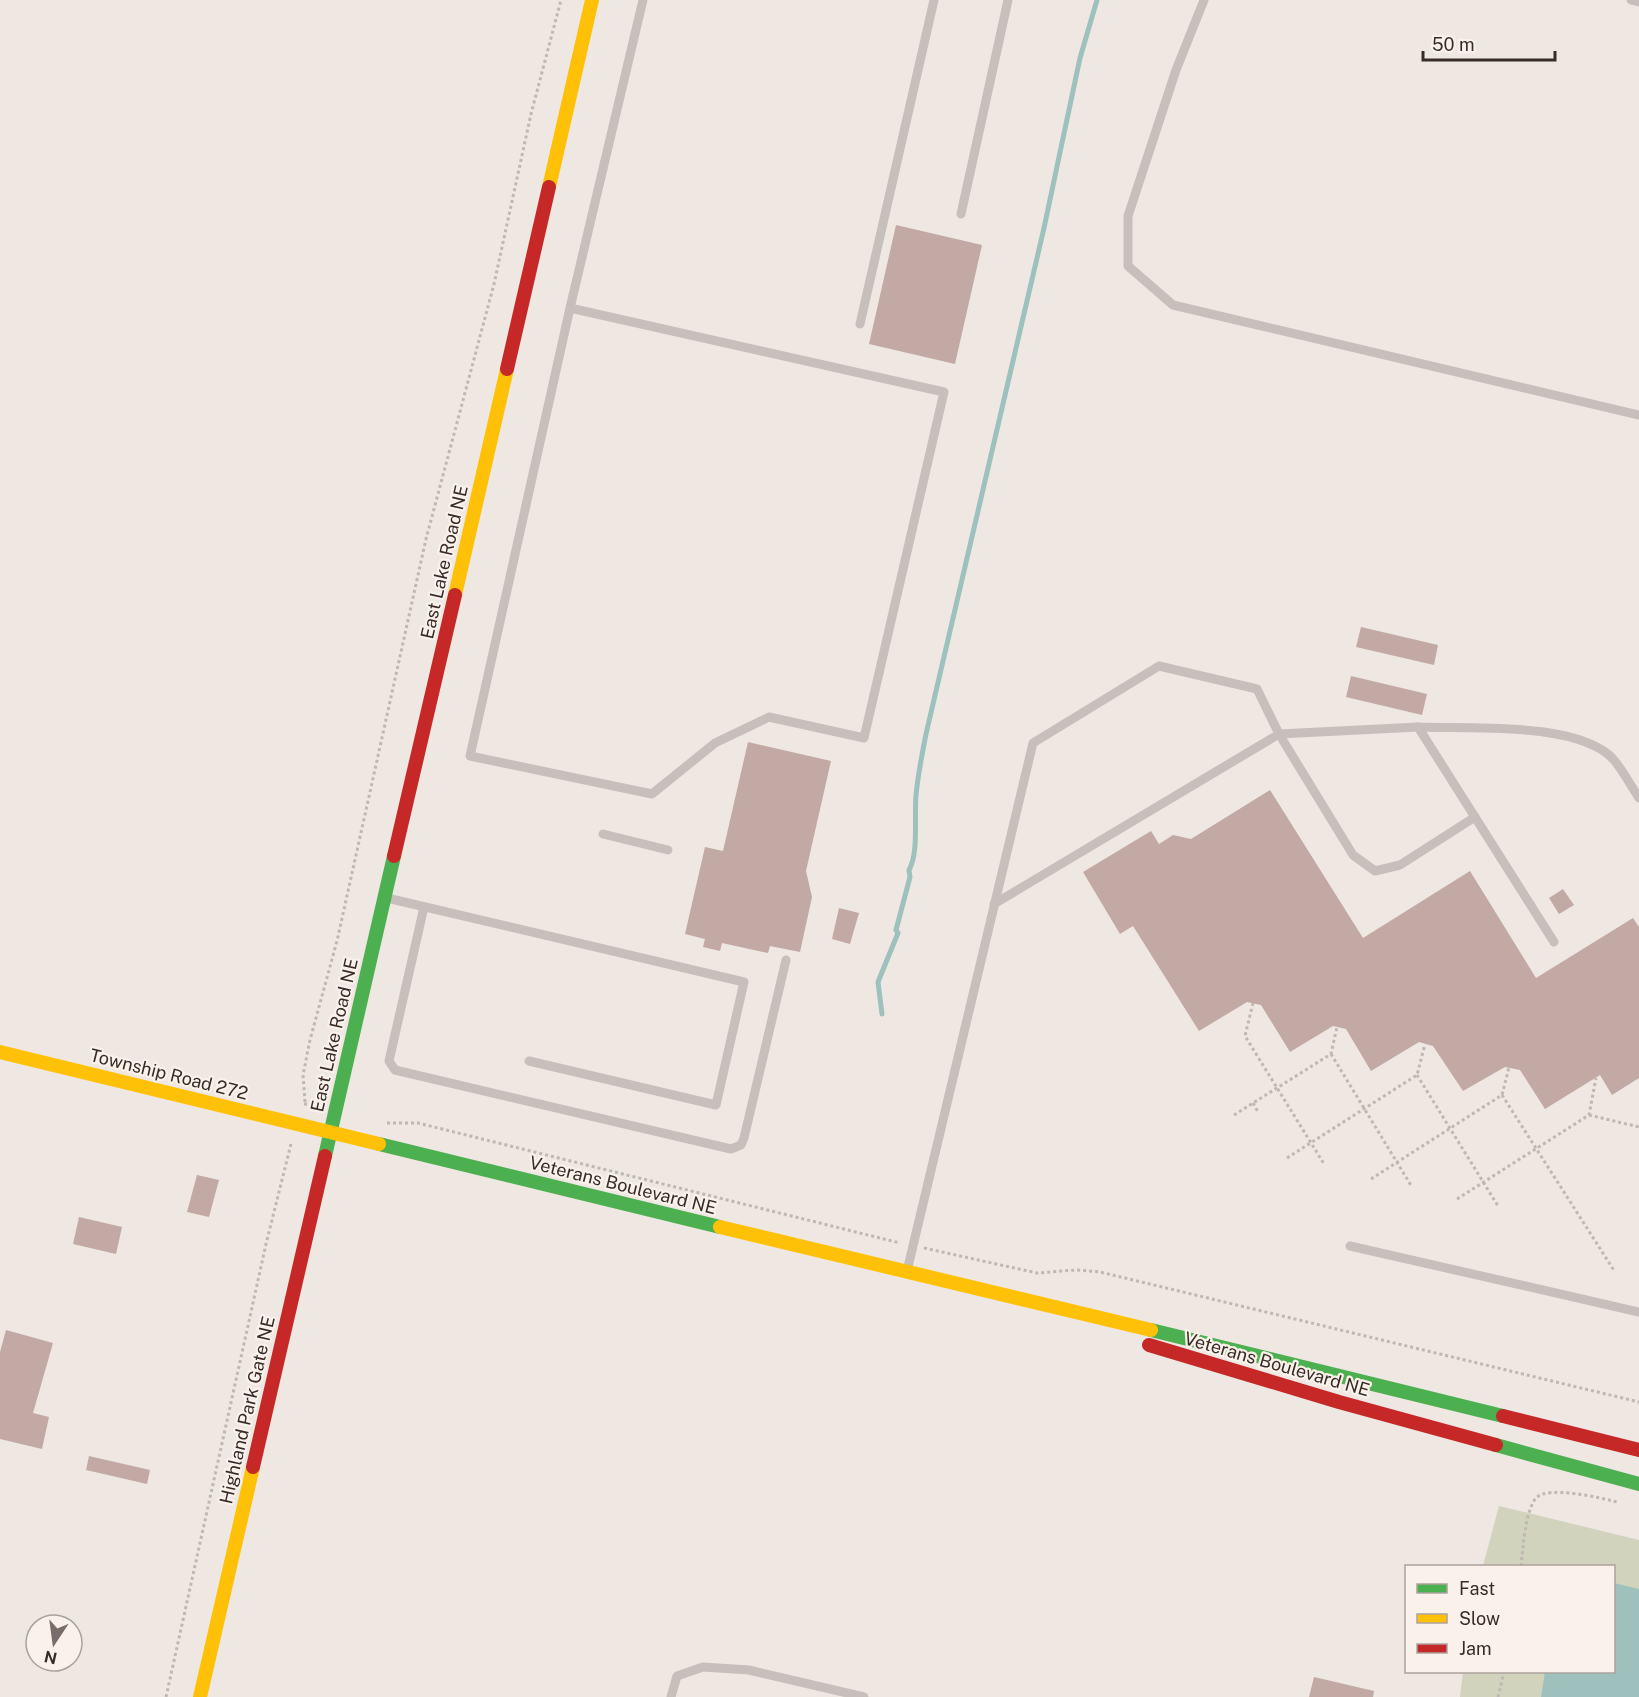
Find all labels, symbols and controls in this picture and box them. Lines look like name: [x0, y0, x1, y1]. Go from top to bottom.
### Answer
scale bar: [1423, 24, 1555, 62]
text: 50 m: [1432, 34, 1475, 55]
street label: East Lake Road NE: [416, 483, 472, 641]
street label: East Lake Road NE: [306, 956, 362, 1114]
street label: Township Road 272: [88, 1044, 250, 1104]
street label: Veterans Boulevard NE: [527, 1152, 719, 1218]
street label: Highland Park Gate NE: [215, 1314, 279, 1506]
street label: Veterans Boulevard NE: [1182, 1327, 1372, 1401]
legend: [1405, 1565, 1615, 1673]
text: Fast: [1459, 1578, 1495, 1599]
text: Slow: [1459, 1608, 1500, 1629]
north arrow: [24, 1613, 84, 1673]
text: Jam: [1459, 1638, 1492, 1659]
text: N: [43, 1646, 59, 1668]

